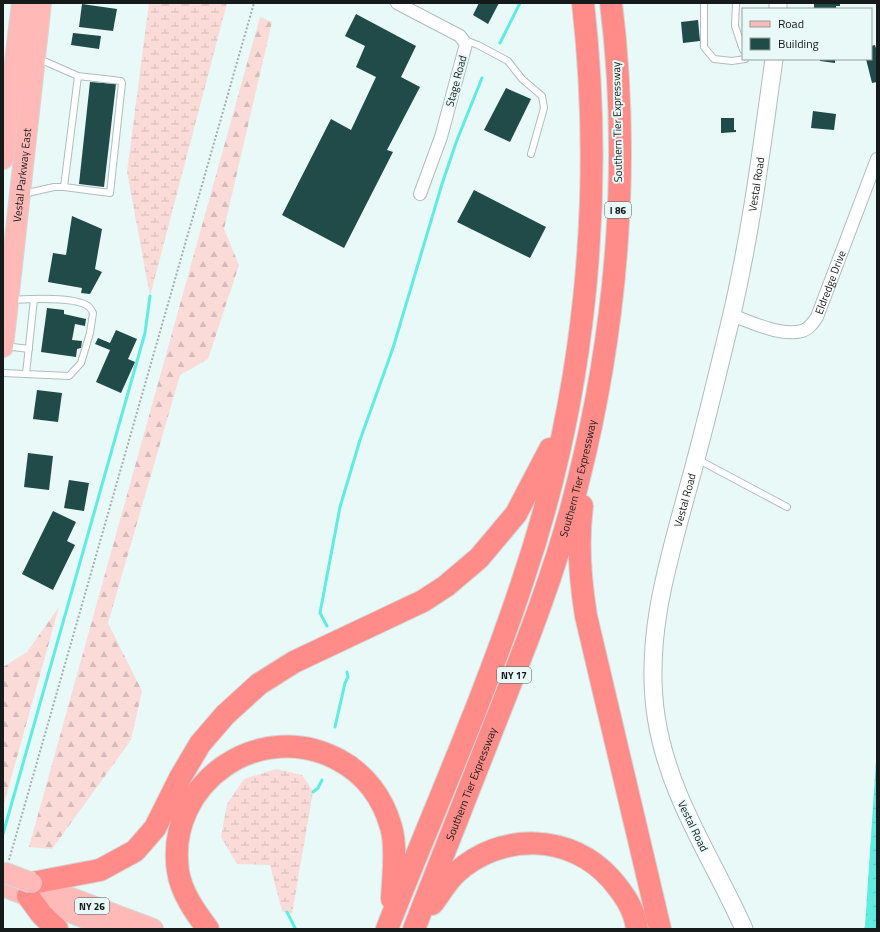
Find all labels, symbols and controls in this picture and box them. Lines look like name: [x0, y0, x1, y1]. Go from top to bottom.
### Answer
legend: [742, 8, 872, 60]
text: Road: [778, 14, 804, 33]
text: Building: [778, 34, 819, 53]
street label: Stage Road: [441, 53, 471, 109]
street label: Southern Tier Expressway: [608, 61, 626, 182]
street label: Vestal Parkway East: [9, 127, 35, 223]
street label: Vestal Road: [744, 156, 768, 213]
road number: I 86: [605, 202, 631, 218]
street label: Eldredge Drive: [811, 248, 850, 317]
street label: Southern Tier Expressway: [555, 417, 600, 539]
street label: Vestal Road: [670, 471, 700, 529]
road number: NY 17: [497, 667, 531, 683]
street label: Southern Tier Expressway: [442, 724, 501, 843]
street label: Vestal Road: [674, 798, 712, 854]
road number: NY 26: [75, 898, 109, 914]

